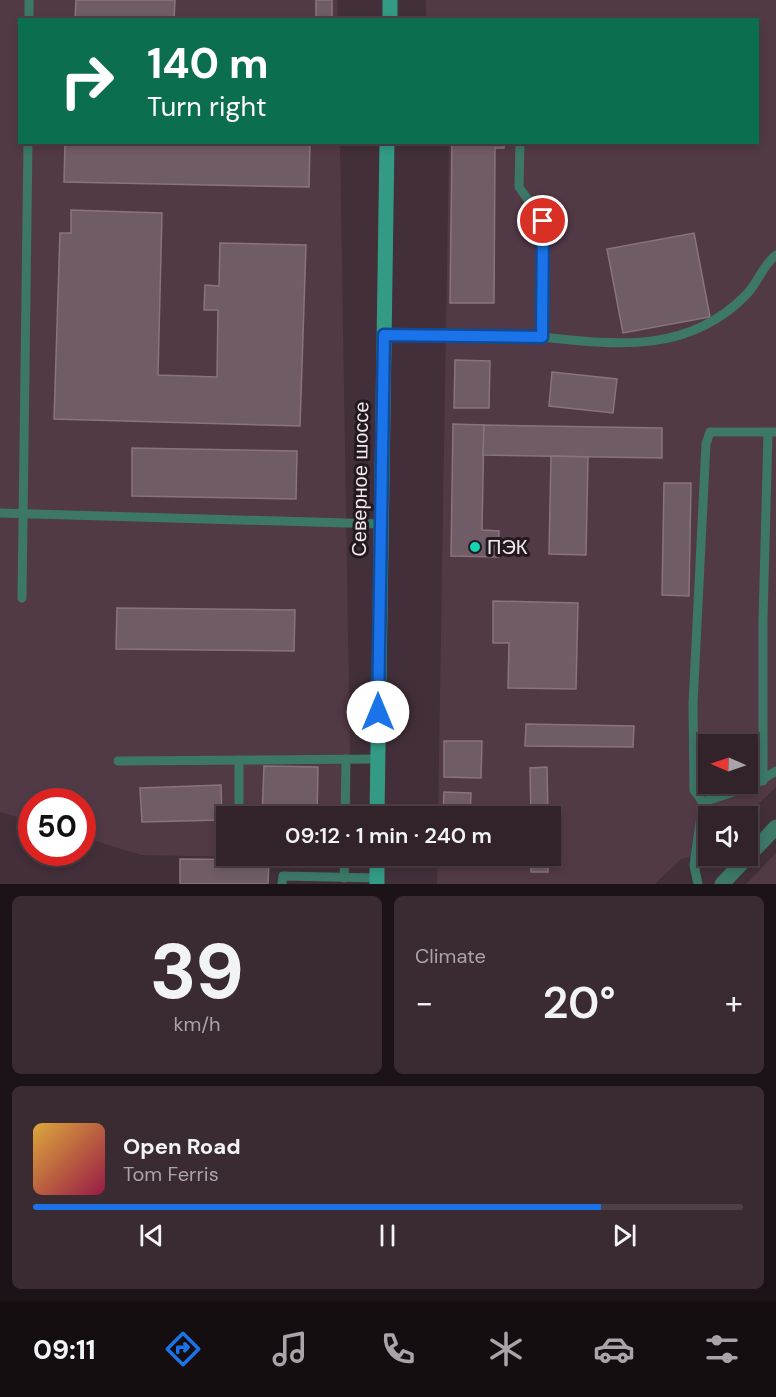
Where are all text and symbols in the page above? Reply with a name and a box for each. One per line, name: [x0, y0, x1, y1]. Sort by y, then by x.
text: 140 m: [147, 36, 269, 91]
icon: right: [48, 42, 126, 120]
text: Turn right: [147, 89, 267, 124]
pin: [517, 195, 568, 246]
icon: arrive: [526, 204, 559, 237]
street label: Северное шоссе: [346, 401, 374, 557]
place label: ПЭК: [487, 534, 528, 560]
marker: ПЭК: [468, 540, 482, 554]
position arrow: [346, 680, 410, 744]
north arrow: [698, 734, 758, 794]
map controls: [698, 734, 758, 866]
speed limit sign: 50: [18, 788, 96, 866]
button: sound: [698, 806, 758, 866]
text: 09:12 · 1 min · 240 m: [285, 821, 492, 850]
text: 39: [150, 921, 244, 1022]
text: Climate: [415, 943, 486, 969]
text: 20°: [542, 973, 616, 1032]
text: −: [415, 981, 433, 1024]
text: +: [725, 981, 743, 1024]
text: km/h: [173, 1011, 221, 1037]
text: Open Road: [123, 1132, 241, 1161]
text: Tom Ferris: [123, 1161, 219, 1187]
icon: previous: [135, 1219, 168, 1252]
icon: pause: [371, 1219, 404, 1252]
icon: next: [608, 1219, 641, 1252]
icon: directions: [162, 1328, 204, 1370]
icon: music: [269, 1328, 311, 1370]
icon: phone: [377, 1328, 419, 1370]
icon: climate: [485, 1328, 527, 1370]
icon: car: [593, 1328, 635, 1370]
icon: filters: [701, 1328, 743, 1370]
text: 09:11: [33, 1332, 96, 1367]

